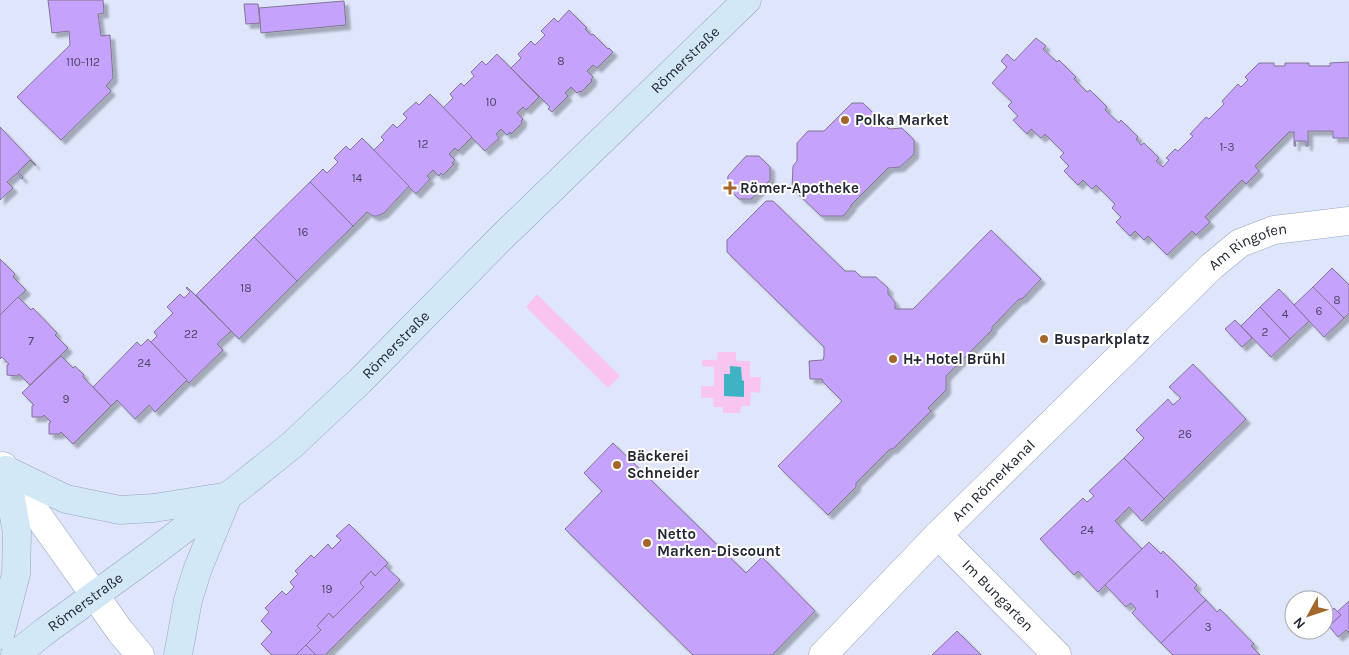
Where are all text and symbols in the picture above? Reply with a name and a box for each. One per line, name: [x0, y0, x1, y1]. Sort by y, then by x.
street label: Römerstraße: [647, 23, 723, 97]
house number: 8: [557, 54, 565, 68]
house number: 110-112: [66, 55, 100, 69]
house number: 10: [485, 95, 497, 109]
place label: Polka Market: [855, 111, 949, 129]
marker: Polka Market: [839, 114, 851, 126]
house number: 12: [418, 137, 429, 151]
house number: 1-3: [1219, 140, 1235, 154]
house number: 14: [352, 171, 363, 185]
place label: Römer-Apotheke: [740, 179, 859, 197]
marker: Römer-Apotheke: [724, 182, 736, 194]
street label: Am Ringofen: [1205, 220, 1288, 274]
house number: 16: [298, 225, 309, 239]
house number: 18: [240, 281, 252, 295]
house number: 8: [1333, 293, 1341, 307]
house number: 6: [1316, 304, 1323, 318]
street label: Römerstraße: [358, 307, 433, 383]
house number: 4: [1282, 307, 1289, 321]
house number: 2: [1262, 325, 1269, 339]
house number: 22: [184, 327, 198, 341]
place label: Busparkplatz: [1054, 330, 1150, 348]
marker: Busparkplatz: [1038, 333, 1050, 345]
house number: 7: [28, 334, 34, 348]
place label: H+ Hotel Brühl: [903, 350, 1006, 368]
marker: H+ Hotel Brühl: [887, 353, 899, 365]
house number: 24: [137, 356, 151, 370]
house number: 9: [63, 392, 70, 406]
house number: 26: [1178, 427, 1192, 441]
street label: Am Römerkanal: [948, 436, 1039, 525]
place label: Bäckerei Schneider: [627, 447, 699, 482]
marker: Bäckerei Schneider: [611, 459, 623, 471]
house number: 24: [1080, 523, 1094, 537]
place label: Netto Marken-Discount: [657, 525, 781, 560]
marker: Netto Marken-Discount: [641, 537, 653, 549]
street label: Im Bungarten: [958, 556, 1037, 635]
street label: Römerstraße: [44, 569, 126, 635]
house number: 19: [322, 582, 332, 596]
house number: 1: [1155, 587, 1159, 601]
north arrow: [1284, 590, 1334, 640]
text: N: [1290, 614, 1309, 632]
house number: 3: [1204, 620, 1212, 634]

